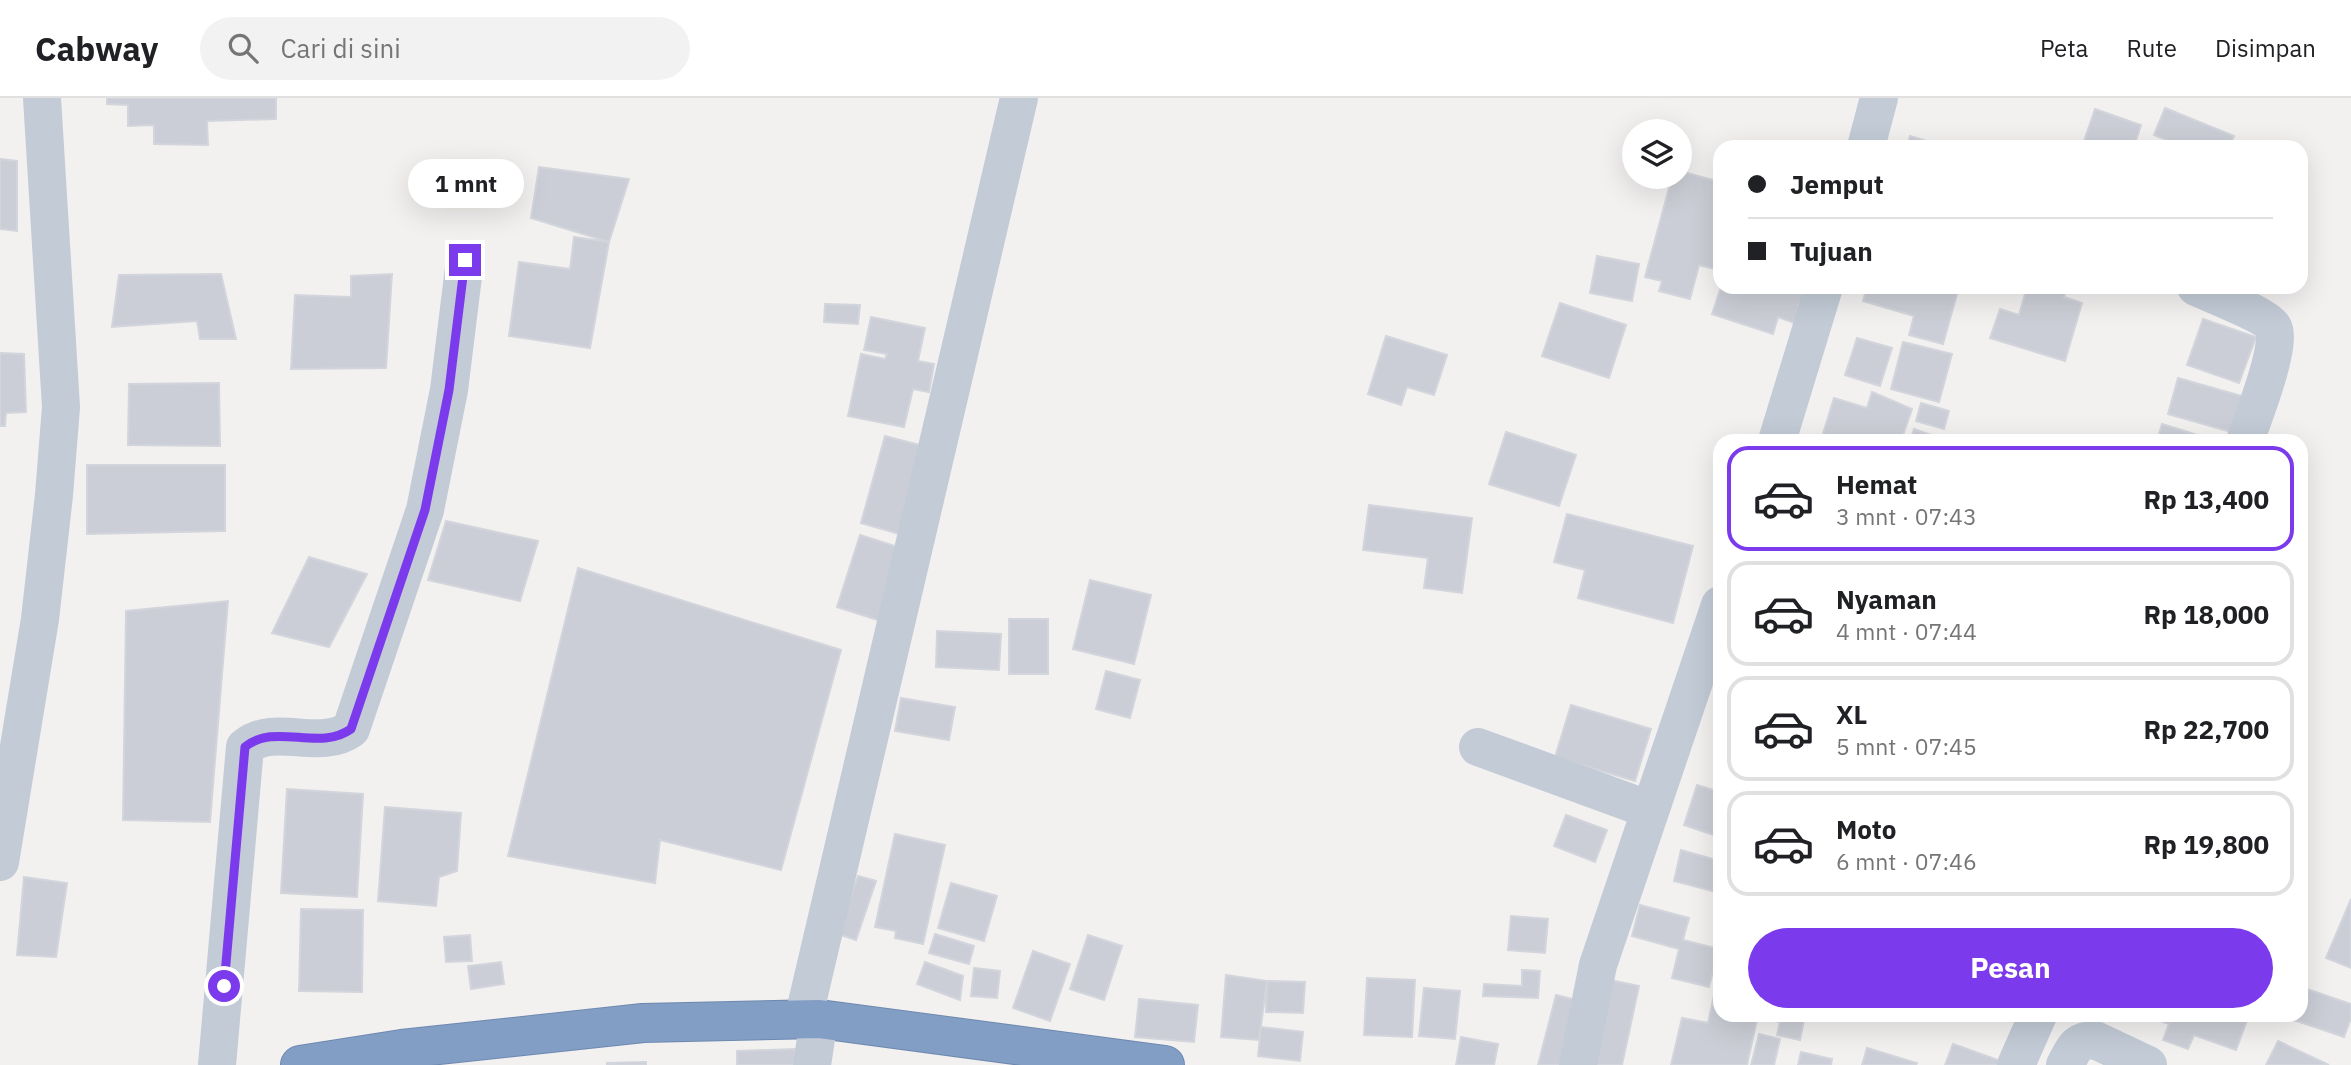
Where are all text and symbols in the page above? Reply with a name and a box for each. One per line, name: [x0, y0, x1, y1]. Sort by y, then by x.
search box: [200, 17, 690, 80]
text: Cabway: [35, 27, 158, 70]
icon: search: [224, 29, 262, 67]
text: Cari di sini: [280, 31, 401, 65]
text: Peta: [2040, 32, 2088, 64]
text: Rute: [2126, 32, 2177, 64]
text: Disimpan: [2215, 32, 2316, 64]
map controls: [1622, 119, 1692, 189]
button: layers: [1622, 119, 1692, 189]
callout: 1 mnt: [407, 158, 523, 208]
text: Jemput: [1790, 167, 1884, 201]
text: 1 mnt: [435, 168, 497, 198]
text: Tujuan: [1790, 234, 1873, 268]
route end: [449, 244, 481, 276]
icon: car: [1752, 467, 1815, 530]
text: Hemat: [1836, 467, 1917, 501]
text: Rp 13,400: [2143, 482, 2269, 516]
text: 3 mnt · 07:43: [1836, 501, 1977, 531]
icon: car: [1752, 582, 1815, 645]
text: Nyaman: [1836, 582, 1937, 616]
text: Rp 18,000: [2143, 597, 2269, 631]
text: 4 mnt · 07:44: [1836, 616, 1977, 646]
icon: car: [1752, 697, 1815, 760]
text: XL: [1836, 697, 1867, 731]
text: Rp 22,700: [2143, 712, 2269, 746]
text: 5 mnt · 07:45: [1836, 731, 1977, 761]
icon: car: [1752, 812, 1815, 875]
text: Moto: [1836, 812, 1896, 846]
text: Rp 19,800: [2143, 827, 2269, 861]
text: 6 mnt · 07:46: [1836, 846, 1977, 876]
button: Pesan: [1748, 928, 2273, 1008]
route start: [208, 970, 240, 1002]

